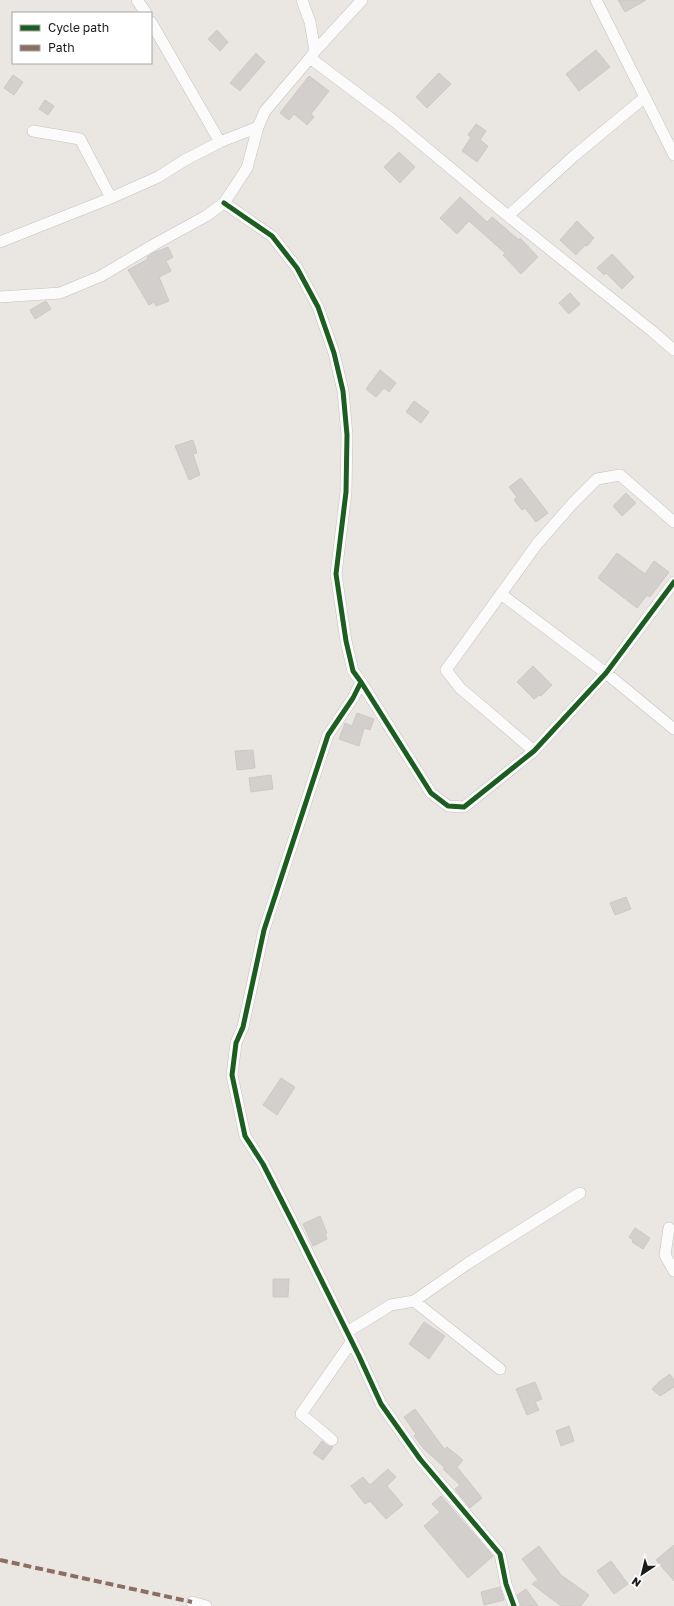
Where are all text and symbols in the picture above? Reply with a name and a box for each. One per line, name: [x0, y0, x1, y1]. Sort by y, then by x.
legend: [12, 12, 152, 64]
text: Cycle path: [48, 20, 109, 35]
text: Path: [48, 40, 75, 55]
north arrow: [622, 1554, 662, 1594]
text: N: [629, 1575, 643, 1590]

